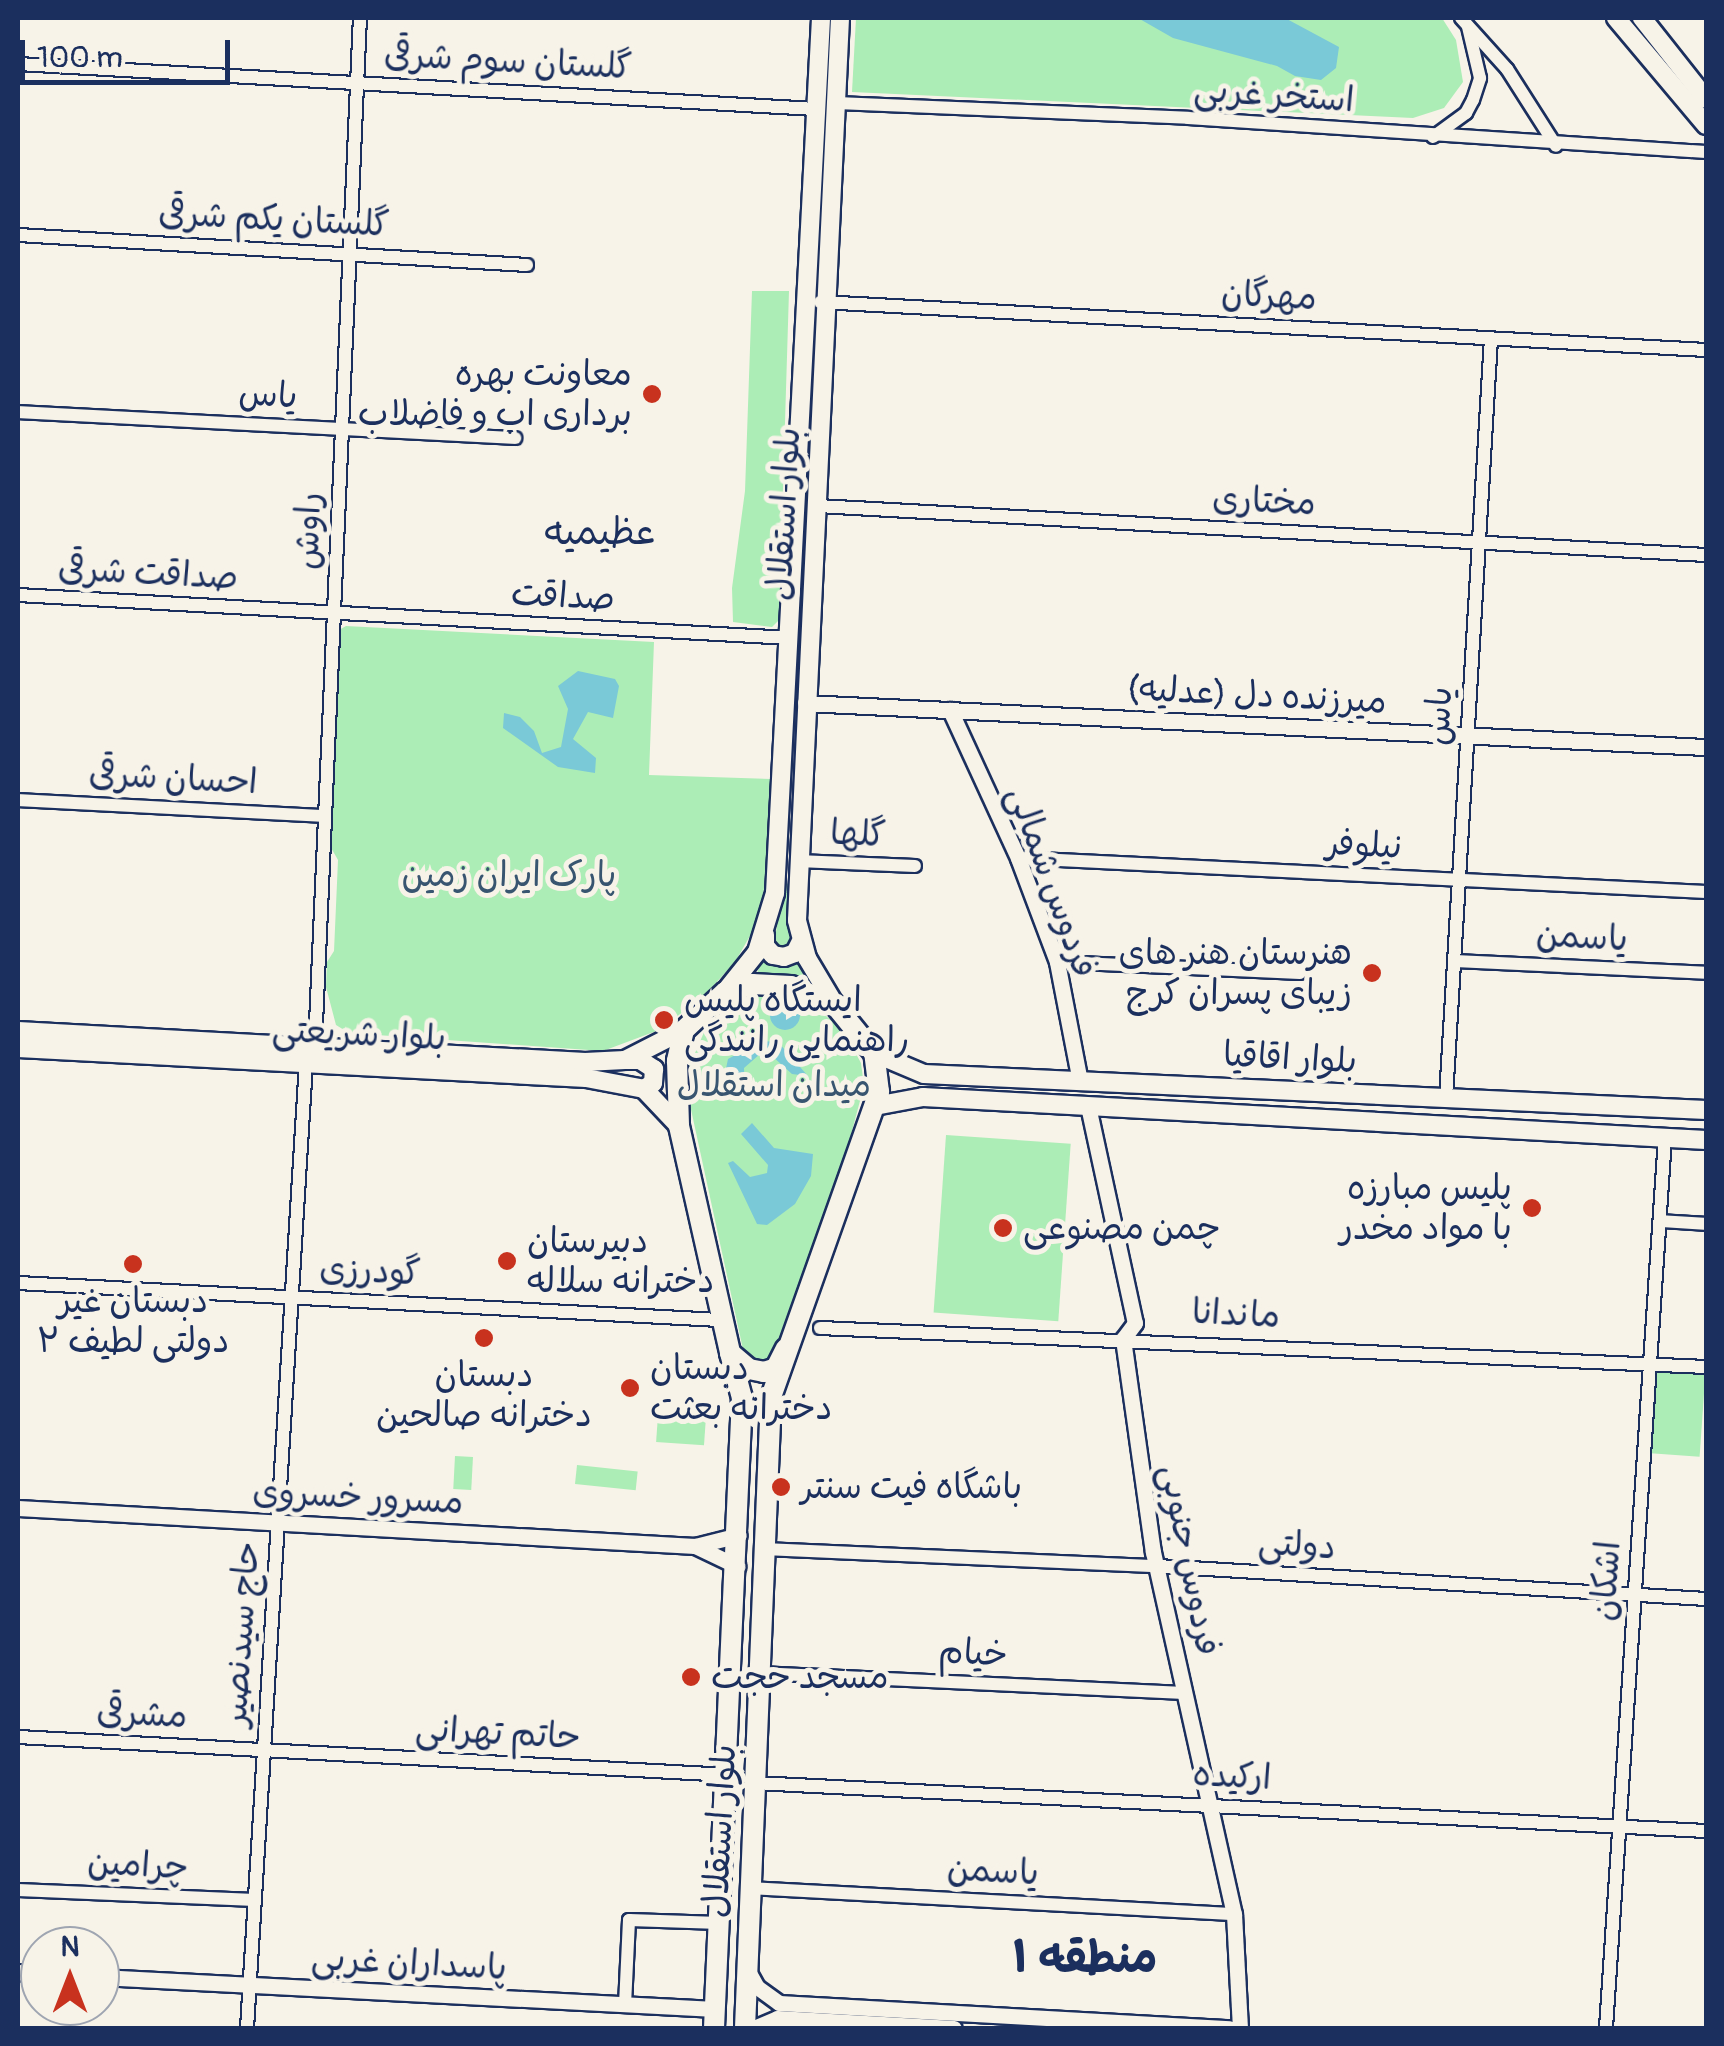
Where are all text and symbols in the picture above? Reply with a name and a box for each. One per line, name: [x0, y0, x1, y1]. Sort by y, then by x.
scale bar: [25, 20, 235, 82]
street label: گلستان سوم شرقی: [383, 34, 633, 88]
text: 100 m: [37, 39, 123, 76]
street label: استخر غربی: [1192, 68, 1356, 122]
street label: گلستان یکم شرقی: [157, 192, 391, 246]
street label: مهرگان: [1220, 273, 1318, 319]
place label: معاونت بهره برداری اب و فاضلاب: [358, 353, 632, 435]
street label: یاس: [237, 372, 299, 418]
marker: معاونت بهره برداری اب و فاضلاب: [641, 383, 663, 405]
street label: بلوار استقلال: [758, 426, 810, 602]
street label: مختاری: [1211, 477, 1317, 525]
street label: راوش: [286, 492, 330, 570]
district label: عظیمیه: [544, 510, 656, 556]
street label: صداقت شرقی: [57, 547, 239, 599]
street label: صداقت: [510, 572, 616, 620]
street label: میرزنده دل (عدلیه): [1126, 667, 1388, 723]
street label: یاس: [1416, 685, 1462, 747]
street label: احسان شرقی: [88, 753, 258, 803]
street label: فردوس شمالی: [998, 781, 1106, 983]
street label: گلها: [829, 812, 887, 856]
street label: نیلوفر: [1325, 822, 1403, 868]
park label: پارک ایران زمین: [402, 854, 616, 896]
street label: یاسمن: [1535, 914, 1629, 960]
place label: هنرستان هنر های زیبای پسران کرج: [1118, 932, 1352, 1014]
marker: هنرستان هنر های زیبای پسران کرج: [1361, 962, 1383, 984]
place label: ایستگاه پلیس راهنمایی رانندگی: [684, 979, 910, 1061]
street label: بلوار شریعتی: [271, 1008, 447, 1060]
marker: ایستگاه پلیس راهنمایی رانندگی: [653, 1009, 675, 1031]
street label: بلوار اقاقیا: [1222, 1034, 1358, 1082]
park label: میدان استقلال: [677, 1064, 871, 1106]
place label: پلیس مبارزه با مواد مخدر: [1340, 1167, 1512, 1249]
marker: پلیس مبارزه با مواد مخدر: [1521, 1197, 1543, 1219]
place label: چمن مصنوعی: [1023, 1207, 1221, 1249]
marker: چمن مصنوعی: [992, 1217, 1014, 1239]
place label: دبیرستان دخترانه سلاله: [527, 1220, 714, 1302]
street label: گودرزی: [318, 1247, 422, 1295]
marker: دبیرستان دخترانه سلاله: [496, 1250, 518, 1272]
marker: دبستان غیر دولتی لطیف ۲: [122, 1253, 144, 1275]
place label: دبستان غیر دولتی لطیف ۲: [37, 1280, 229, 1362]
street label: ماندانا: [1191, 1291, 1281, 1337]
marker: دبستان دخترانه صالحین: [473, 1327, 495, 1349]
place label: دبستان دخترانه بعثت: [650, 1347, 833, 1429]
place label: دبستان دخترانه صالحین: [376, 1354, 592, 1436]
marker: دبستان دخترانه بعثت: [619, 1377, 641, 1399]
street label: فردوس جنوبی: [1151, 1461, 1229, 1659]
place label: باشگاه فیت سنتر: [801, 1466, 1022, 1508]
street label: مسرور خسروی: [251, 1471, 465, 1523]
marker: باشگاه فیت سنتر: [770, 1476, 792, 1498]
street label: دولتی: [1257, 1521, 1337, 1569]
street label: حاج سیدنصیر: [214, 1540, 268, 1728]
street label: اشکان: [1582, 1540, 1630, 1622]
street label: خیام: [937, 1630, 1009, 1676]
place label: مسجد حجت: [711, 1656, 889, 1698]
marker: مسجد حجت: [680, 1666, 702, 1688]
street label: مشرقی: [96, 1691, 188, 1737]
street label: حاتم تهرانی: [414, 1708, 582, 1758]
street label: بلوار استقلال: [694, 1743, 746, 1919]
street label: ارکیده: [1192, 1753, 1272, 1799]
street label: چرامین: [86, 1841, 190, 1889]
street label: یاسمن: [946, 1848, 1040, 1894]
north arrow: [20, 1926, 120, 2026]
text: N: [61, 1930, 79, 1965]
district label: منطقه ۱: [1013, 1932, 1157, 1986]
street label: پاسداران غربی: [310, 1937, 508, 1989]

